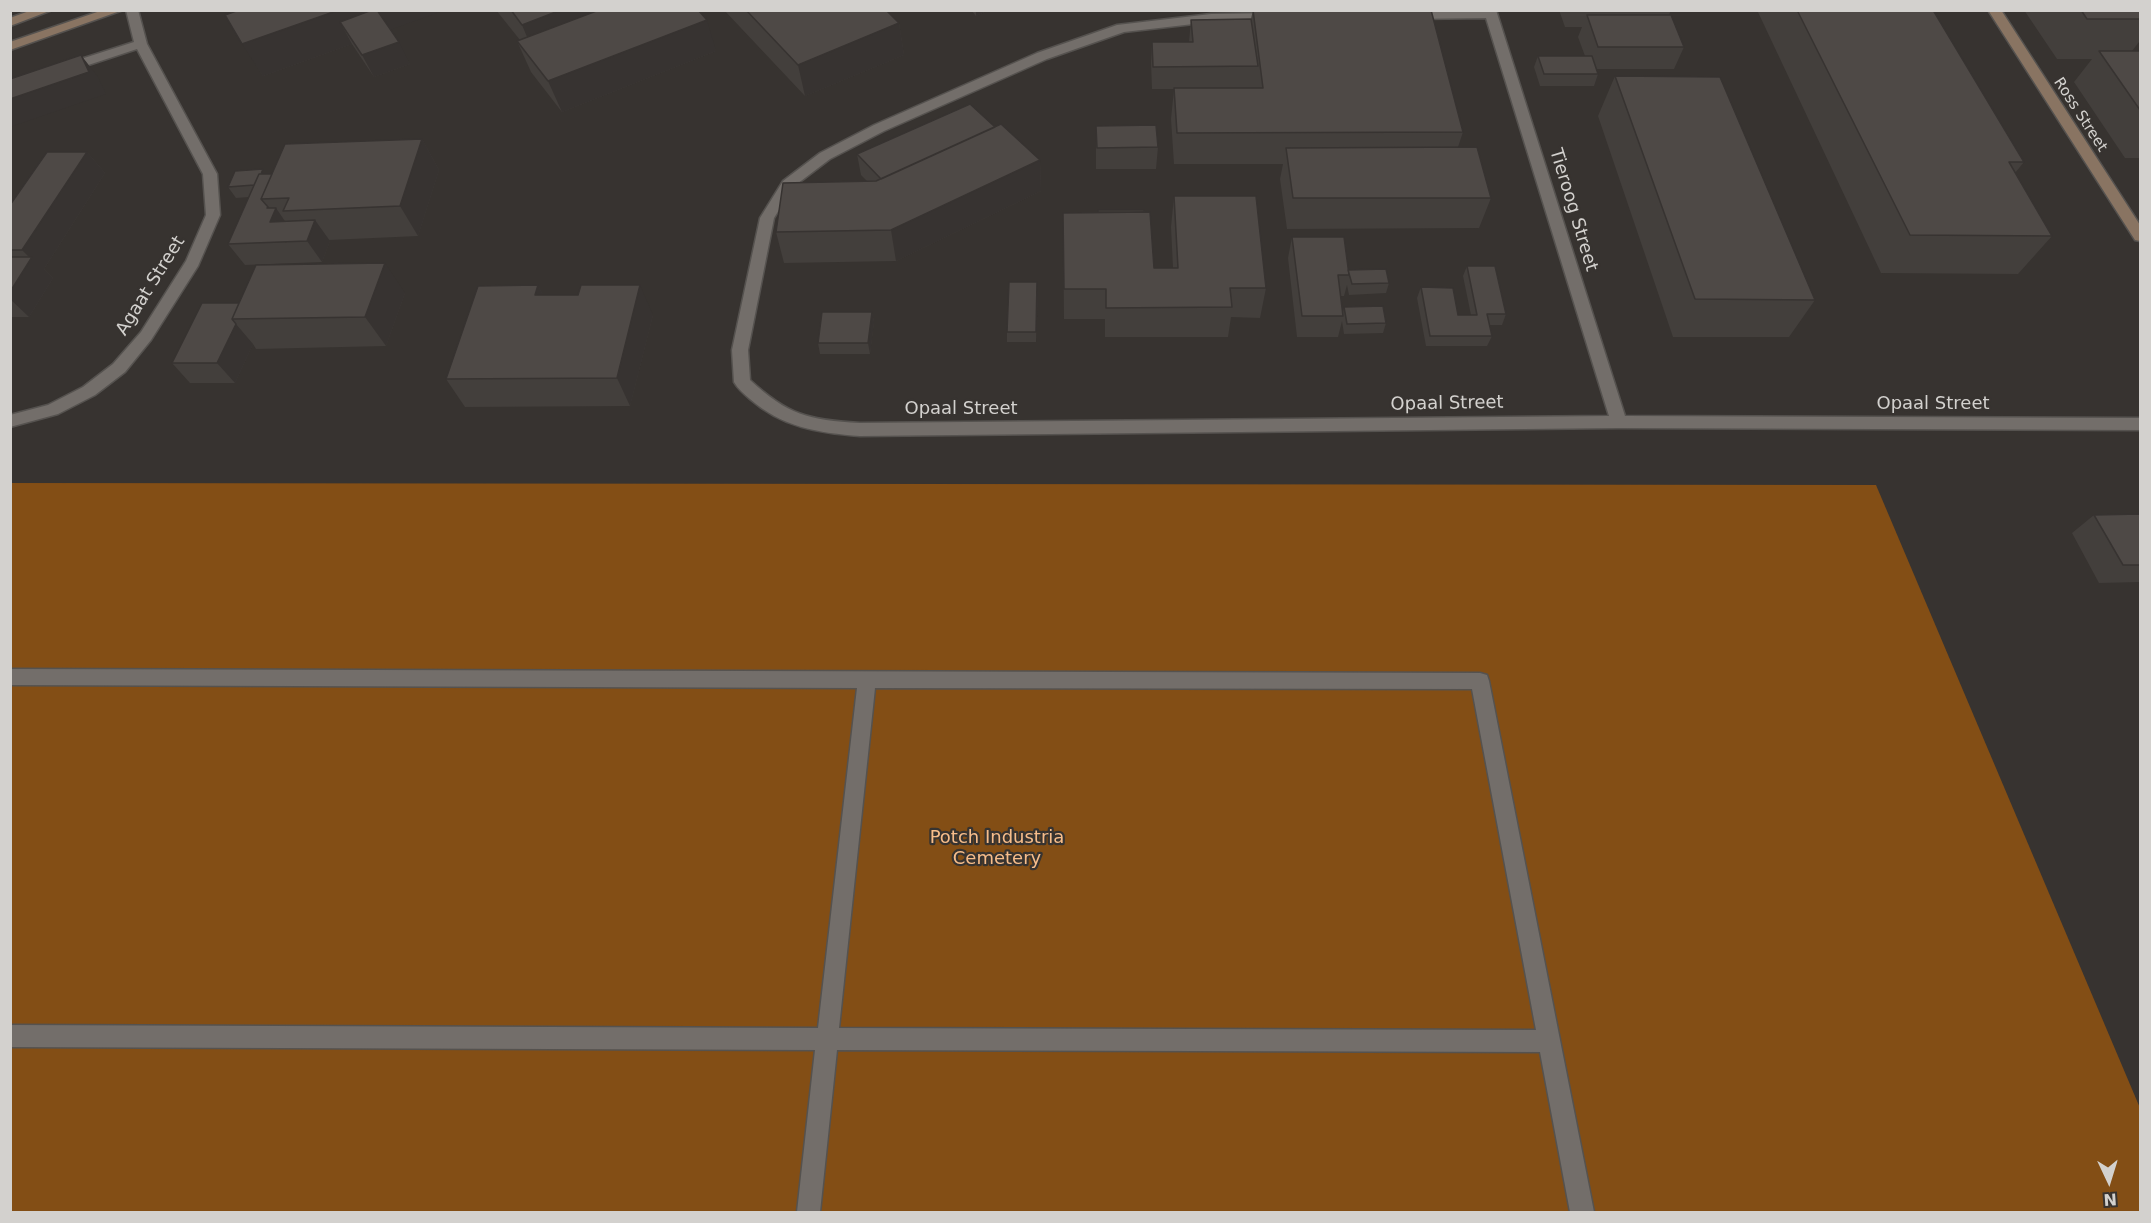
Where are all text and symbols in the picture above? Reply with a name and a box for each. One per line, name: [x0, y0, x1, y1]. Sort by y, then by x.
street label: Ross Street: [2049, 74, 2111, 156]
street label: Tieroog Street: [1544, 146, 1602, 274]
street label: Agaat Street: [112, 232, 190, 340]
street label: Opaal Street: [1390, 392, 1504, 416]
street label: Opaal Street: [1876, 393, 1990, 415]
street label: Opaal Street: [904, 398, 1018, 420]
park label: Potch Industria Cemetery: [930, 827, 1064, 870]
north arrow: [2079, 1151, 2139, 1211]
text: N: [2103, 1190, 2118, 1209]

